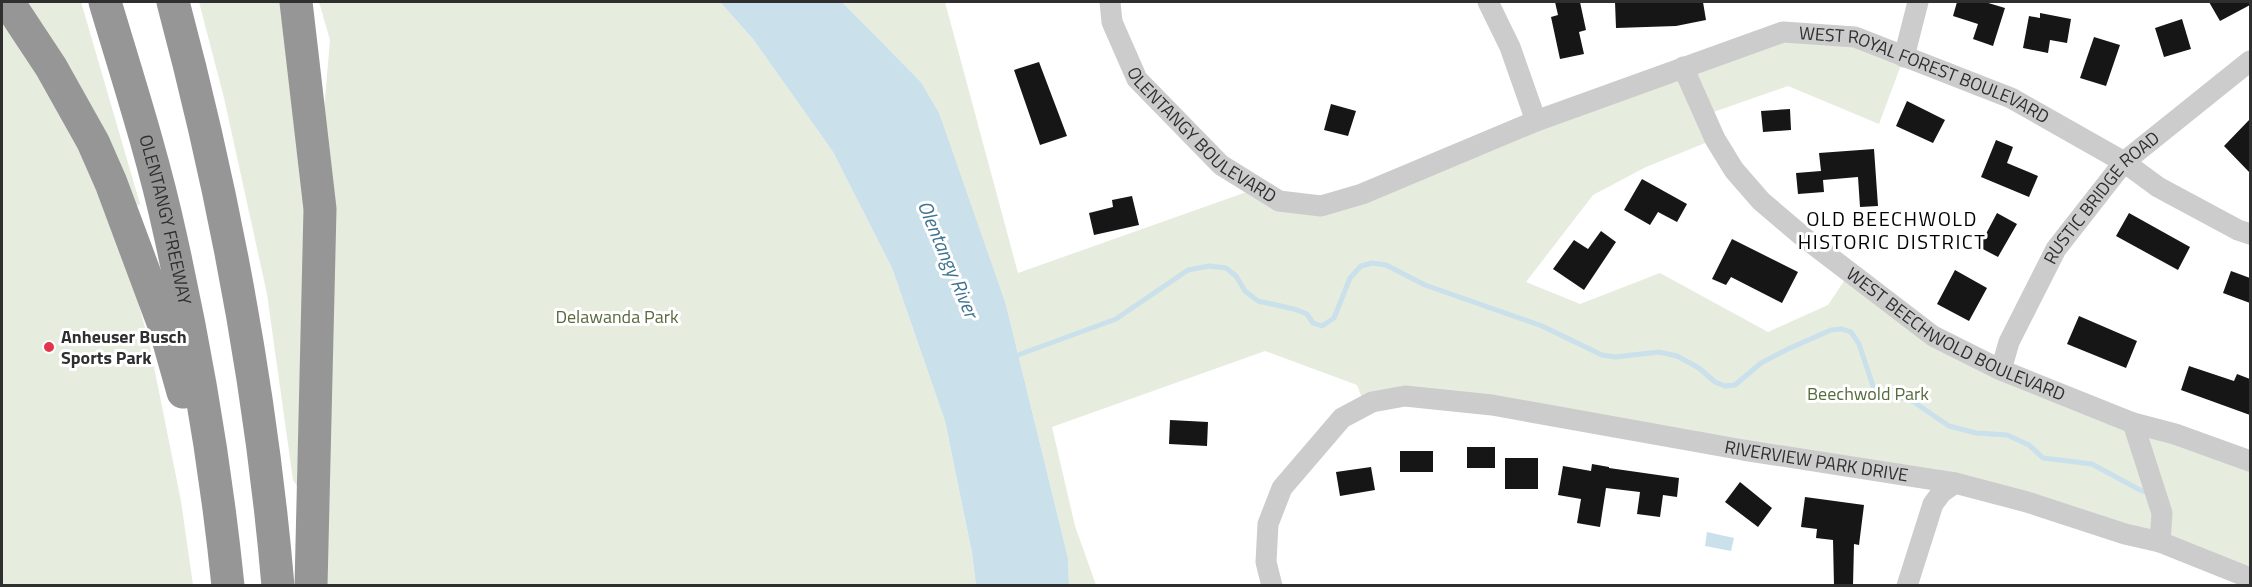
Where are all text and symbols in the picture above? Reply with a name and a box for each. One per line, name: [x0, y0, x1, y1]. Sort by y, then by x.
street label: WEST ROYAL FOREST BOULEVARD: [1798, 19, 2055, 130]
street label: OLENTANGY BOULEVARD: [1120, 62, 1282, 209]
street label: RUSTIC BRIDGE ROAD: [2036, 124, 2165, 269]
street label: OLENTANGY FREEWAY: [132, 131, 199, 307]
water label: Olentangy River: [910, 195, 988, 325]
district label: OLD BEECHWOLD HISTORIC DISTRICT: [1798, 203, 1986, 257]
street label: WEST BEECHWOLD BOULEVARD: [1841, 260, 2070, 408]
park label: Delawanda Park: [555, 303, 679, 330]
place label: Anheuser Busch Sports Park: [61, 323, 187, 371]
marker: Anheuser Busch Sports Park: [42, 340, 56, 354]
park label: Beechwold Park: [1807, 380, 1929, 407]
street label: RIVERVIEW PARK DRIVE: [1723, 433, 1910, 489]

